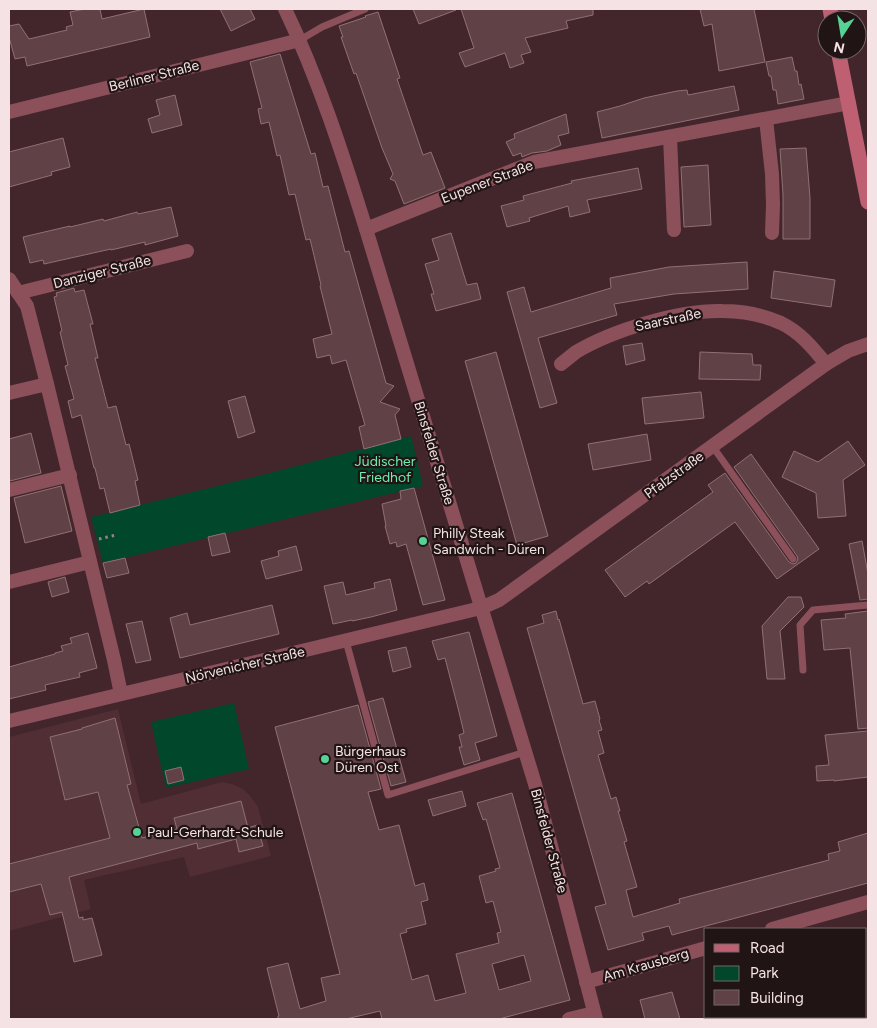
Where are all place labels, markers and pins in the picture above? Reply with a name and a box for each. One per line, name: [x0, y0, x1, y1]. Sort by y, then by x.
place label: Philly Steak Sandwich - Düren: [433, 525, 545, 558]
marker: Philly Steak Sandwich - Düren: [417, 535, 429, 547]
place label: Bürgerhaus Düren Ost: [335, 743, 406, 776]
marker: Bürgerhaus Düren Ost: [319, 753, 331, 765]
place label: Paul-Gerhardt-Schule: [147, 824, 284, 841]
marker: Paul-Gerhardt-Schule: [131, 826, 143, 838]

